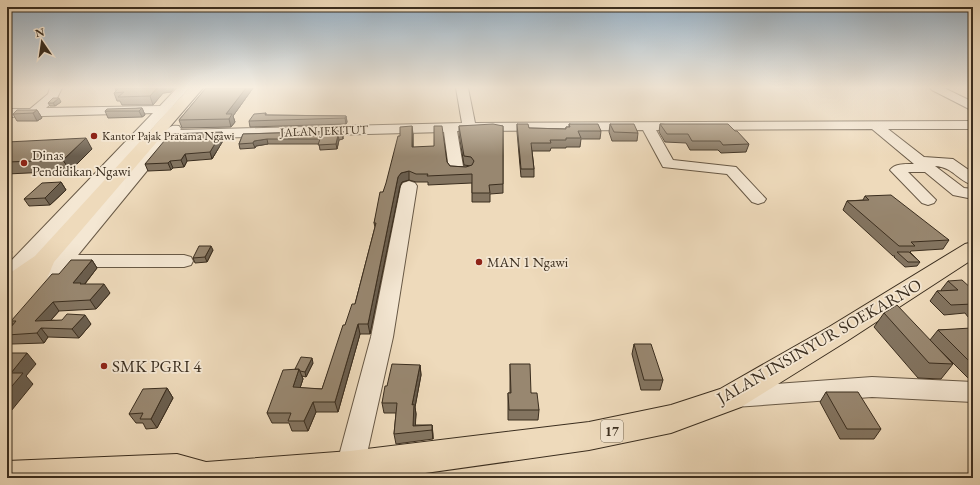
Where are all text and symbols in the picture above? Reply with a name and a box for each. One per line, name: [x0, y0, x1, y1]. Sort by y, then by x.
north arrow: [22, 22, 62, 62]
text: N: [34, 24, 46, 40]
street label: JALAN JEKITUT: [279, 121, 369, 141]
place label: Kantor Pajak Pratama Ngawi: [102, 128, 235, 144]
marker: Kantor Pajak Pratama Ngawi: [89, 131, 99, 141]
place label: Dinas Pendidikan Ngawi: [32, 146, 131, 180]
marker: Dinas Pendidikan Ngawi: [19, 158, 29, 168]
place label: MAN 1 Ngawi: [487, 253, 569, 271]
marker: MAN 1 Ngawi: [474, 257, 484, 267]
street label: JALAN INSINYUR SOEKARNO: [711, 273, 925, 410]
place label: SMK PGRI 4: [112, 355, 202, 377]
marker: SMK PGRI 4: [99, 361, 109, 371]
road number: 17: [601, 420, 623, 442]

